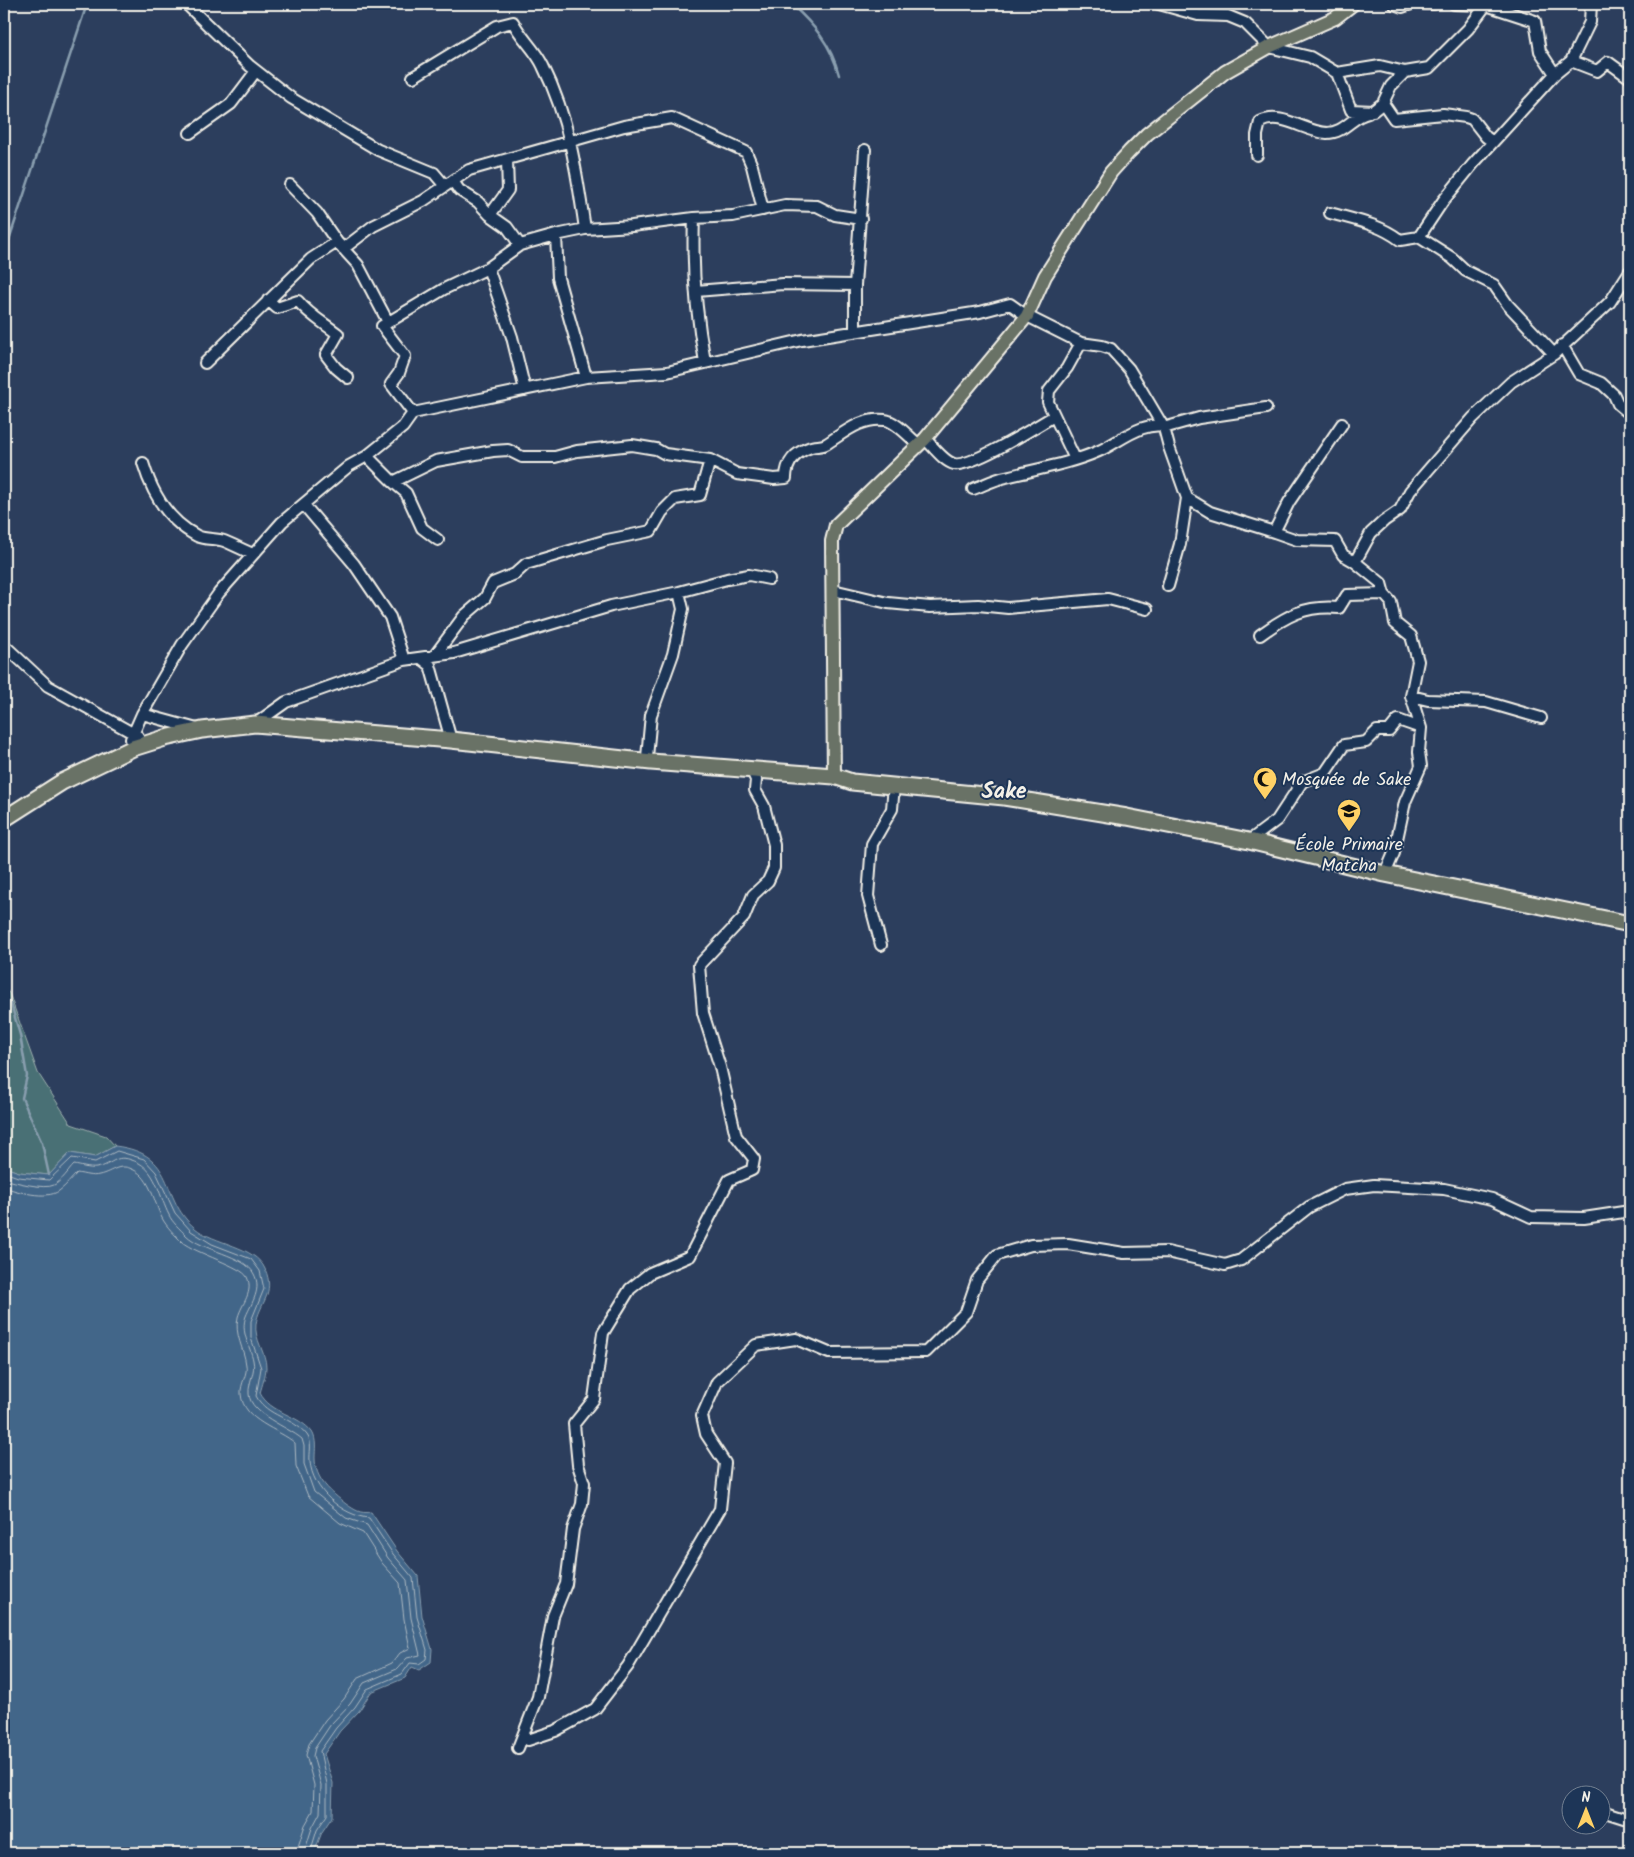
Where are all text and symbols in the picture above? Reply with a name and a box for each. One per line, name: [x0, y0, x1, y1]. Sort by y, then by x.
mosque icon: Mosquée de Sake: [1252, 766, 1278, 800]
place label: Mosquée de Sake: [1282, 766, 1411, 795]
district label: Sake: [982, 775, 1027, 810]
school or university icon: École Primaire Matcha: [1336, 798, 1362, 832]
place label: École Primaire Matcha: [1295, 831, 1403, 881]
north arrow: [1562, 1784, 1612, 1834]
text: N: [1582, 1787, 1591, 1809]

